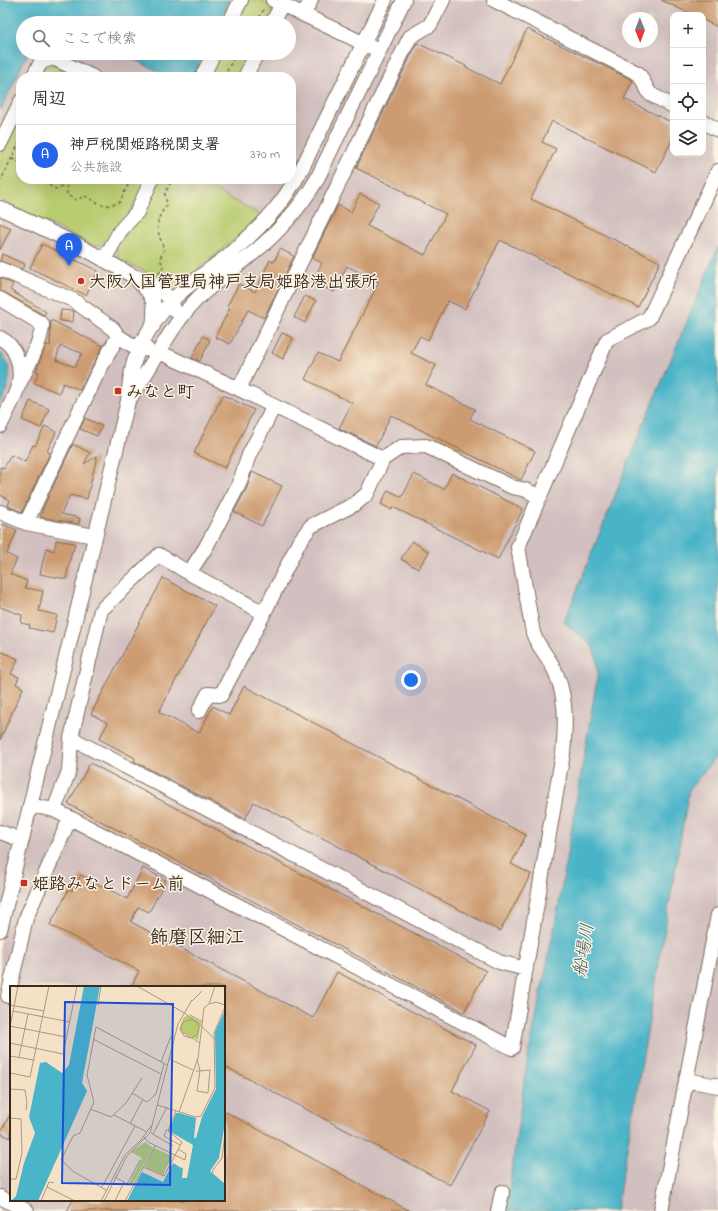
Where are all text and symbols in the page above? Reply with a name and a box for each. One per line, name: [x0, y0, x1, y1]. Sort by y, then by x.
north arrow: [622, 12, 658, 48]
map controls: [670, 12, 706, 156]
button: +: [670, 12, 706, 48]
search box: [16, 16, 296, 60]
icon: search: [30, 27, 52, 49]
text: ここで検索: [62, 28, 137, 50]
button: −: [670, 48, 706, 84]
button: locate: [670, 84, 706, 120]
text: 周辺: [32, 87, 66, 112]
button: layers: [670, 120, 706, 156]
text: 神戸税関姫路税関支署: [70, 134, 220, 156]
text: A: [41, 145, 49, 164]
text: 370 m: [250, 145, 280, 164]
text: 公共施設: [70, 158, 122, 177]
pin: A: [56, 233, 82, 266]
place label: 大阪入国管理局神戸支局姫路港出張所: [89, 270, 378, 295]
marker: 大阪入国管理局神戸支局姫路港出張所: [76, 276, 86, 286]
place label: みなと町: [126, 380, 194, 405]
marker: みなと町: [113, 386, 123, 396]
your location: [401, 670, 421, 690]
place label: 姫路みなとドーム前: [32, 872, 184, 897]
marker: 姫路みなとドーム前: [19, 878, 29, 888]
water label: 船場川: [568, 922, 602, 979]
district label: 飾磨区細江: [149, 925, 245, 952]
inset map: [10, 986, 225, 1201]

